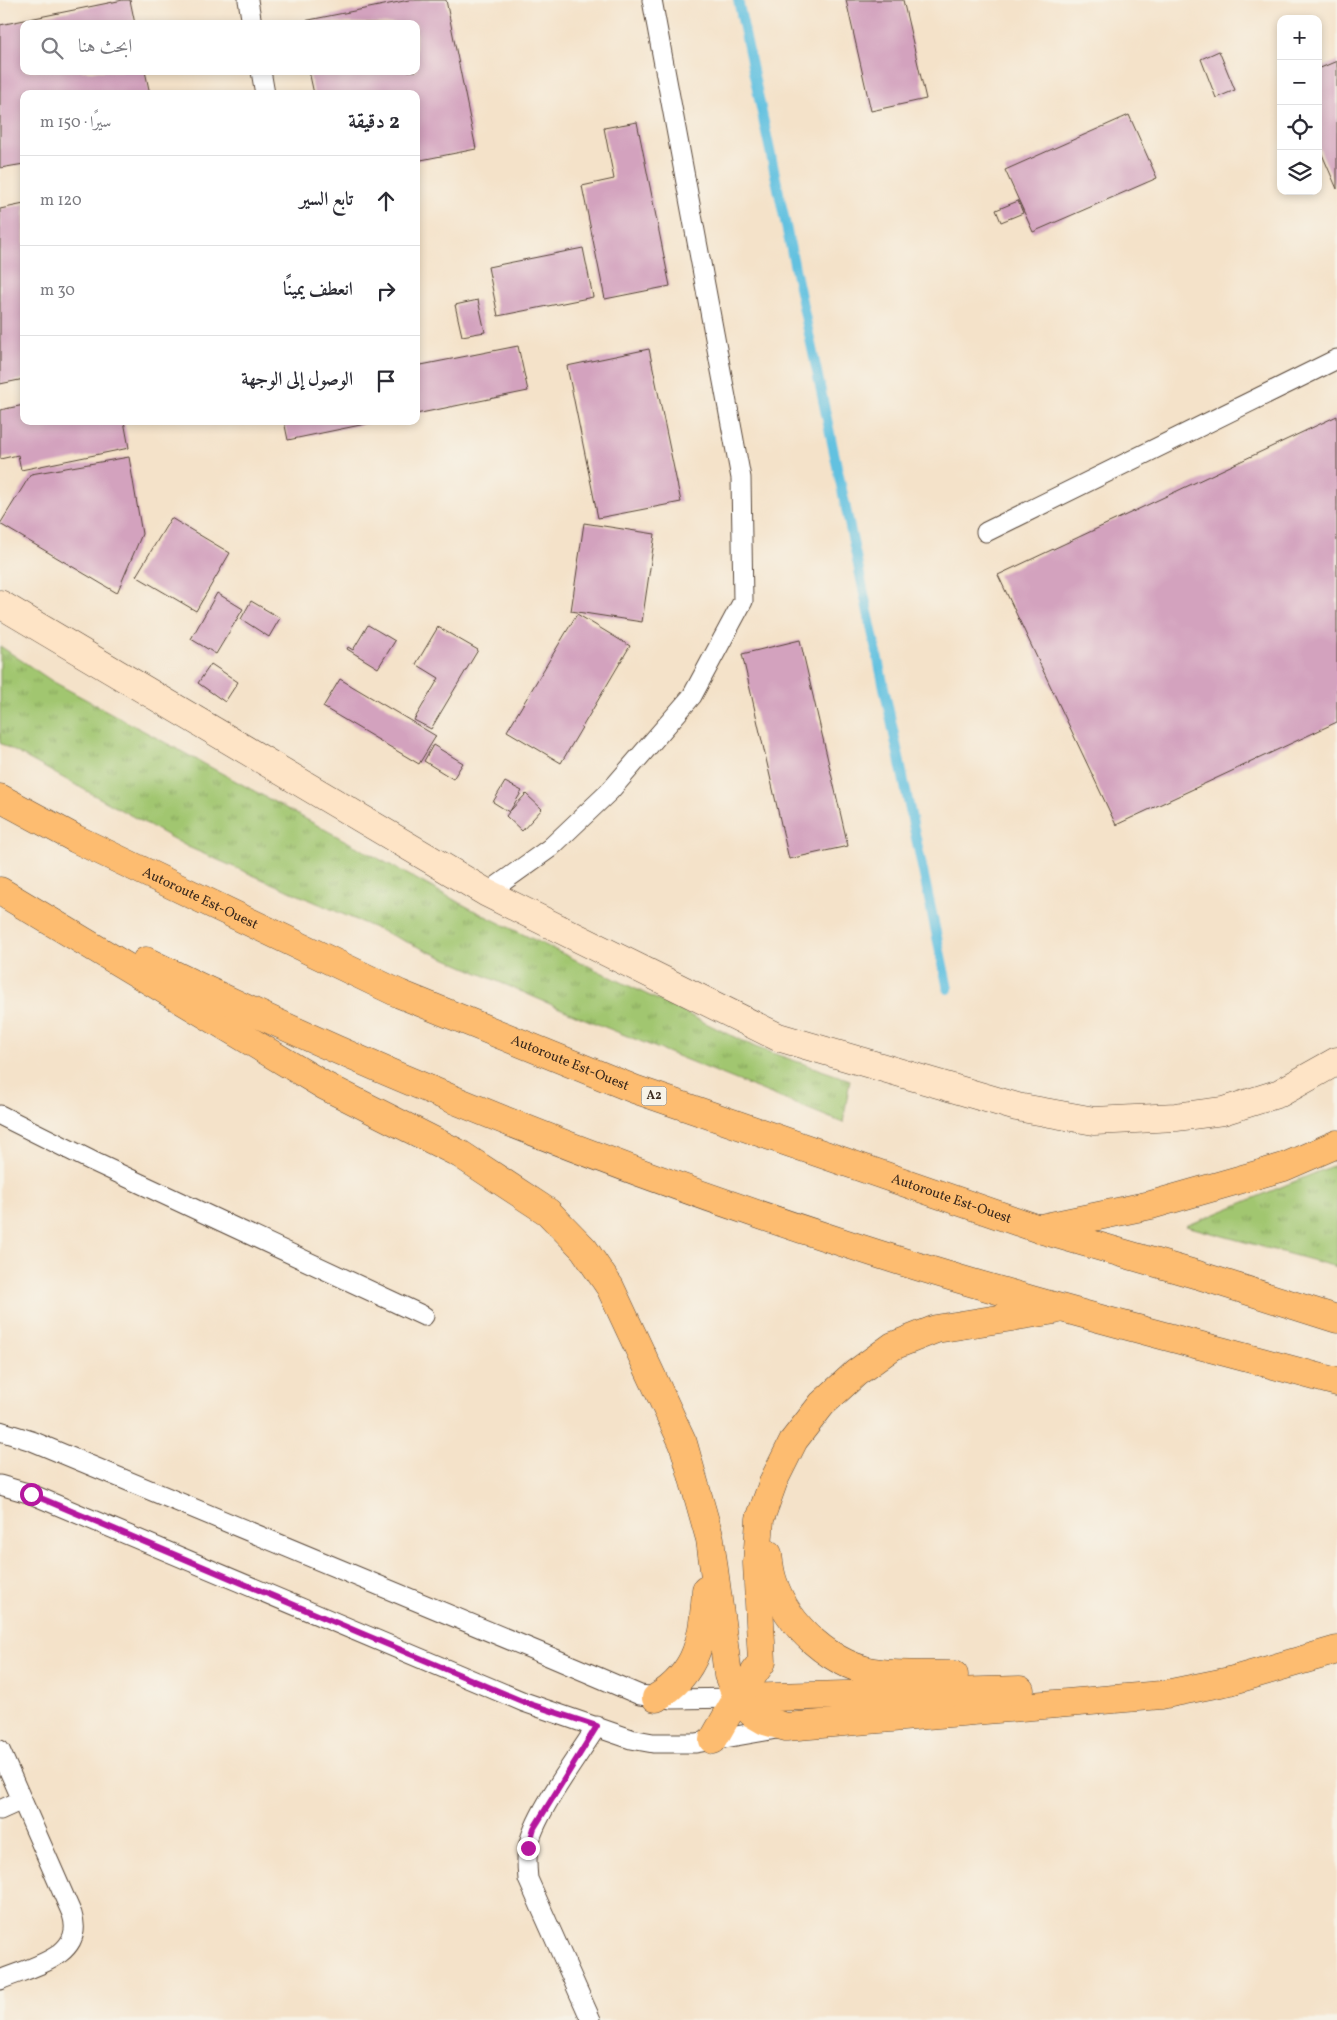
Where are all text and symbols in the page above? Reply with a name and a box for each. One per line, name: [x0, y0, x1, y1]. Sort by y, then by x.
map controls: [1277, 15, 1322, 195]
button: +: [1277, 15, 1322, 60]
search box: [20, 20, 420, 75]
icon: search: [38, 34, 66, 62]
text: ابحث هنا: [78, 34, 132, 60]
button: −: [1277, 60, 1322, 105]
button: locate: [1277, 105, 1322, 150]
text: 2 دقيقة: [348, 108, 400, 137]
text: سيرًا · 150 m: [40, 112, 111, 134]
button: layers: [1277, 150, 1322, 195]
text: تابع السير: [300, 187, 353, 213]
icon: ahead: [372, 187, 400, 215]
text: 120 m: [40, 190, 82, 212]
text: انعطف يمينًا: [283, 277, 353, 303]
icon: right: [372, 277, 400, 305]
text: 30 m: [40, 280, 75, 302]
text: الوصول إلى الوجهة: [241, 367, 353, 393]
icon: arrive: [372, 367, 400, 395]
street label: Autoroute Est-Ouest: [139, 863, 261, 934]
street label: Autoroute Est-Ouest: [508, 1030, 632, 1096]
road number: A2: [642, 1086, 666, 1106]
street label: Autoroute Est-Ouest: [889, 1169, 1014, 1228]
route start: [20, 1483, 43, 1506]
route end: [517, 1837, 540, 1860]

